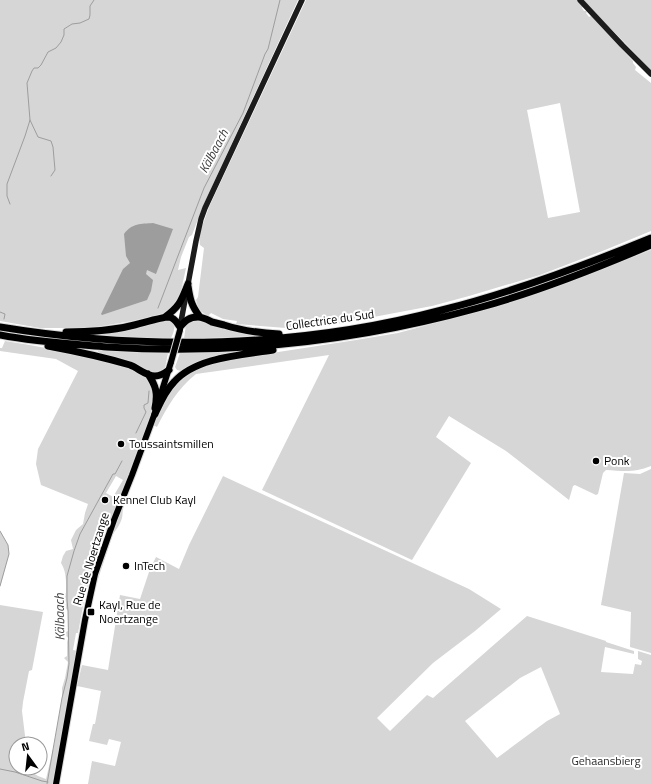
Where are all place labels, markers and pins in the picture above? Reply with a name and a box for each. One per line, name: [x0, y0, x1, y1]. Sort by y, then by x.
place label: Toussaintsmillen: [129, 434, 214, 453]
marker: Toussaintsmillen: [116, 439, 126, 449]
place label: Ponk: [604, 451, 630, 470]
marker: Ponk: [591, 456, 601, 466]
place label: Kennel Club Kayl: [113, 490, 196, 509]
marker: Kennel Club Kayl: [100, 495, 110, 505]
place label: InTech: [134, 556, 165, 575]
marker: InTech: [121, 561, 131, 571]
place label: Kayl, Rue de Noertzange: [99, 595, 161, 628]
marker: Kayl, Rue de Noertzange: [86, 607, 96, 617]

